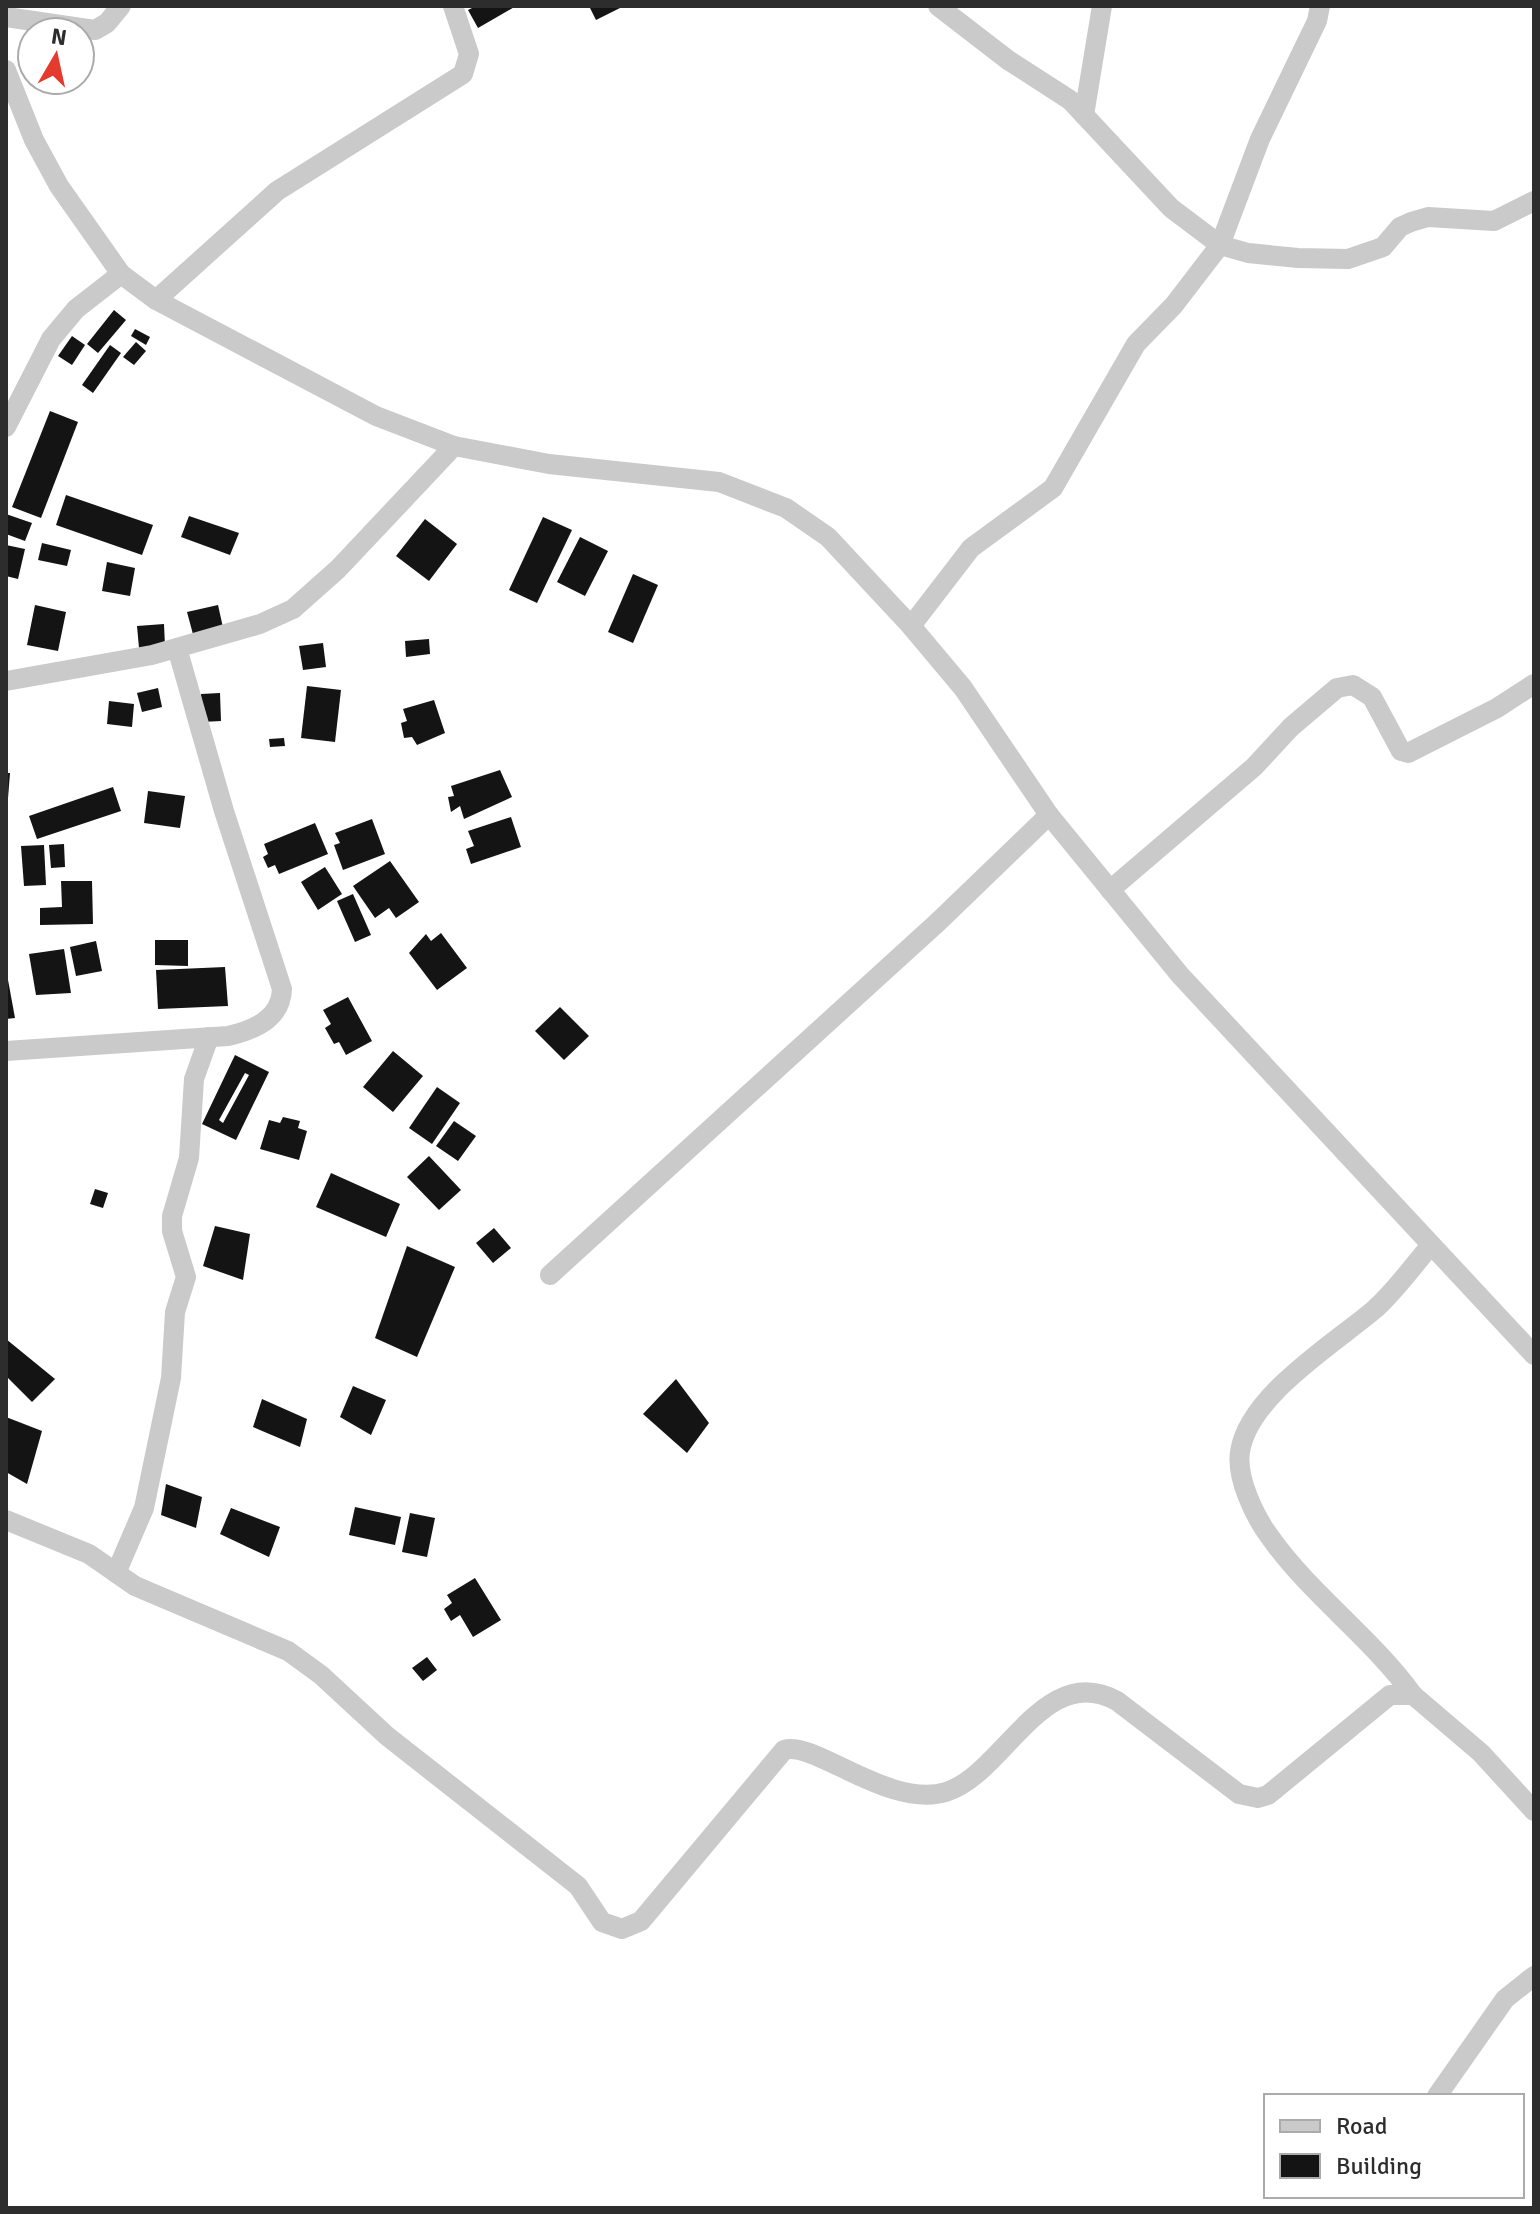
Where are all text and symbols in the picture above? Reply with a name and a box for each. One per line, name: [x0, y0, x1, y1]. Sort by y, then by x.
north arrow: [16, 16, 96, 96]
text: N: [49, 22, 69, 51]
legend: [1264, 2094, 1524, 2198]
text: Road: [1336, 2111, 1387, 2141]
text: Building: [1336, 2151, 1422, 2181]

